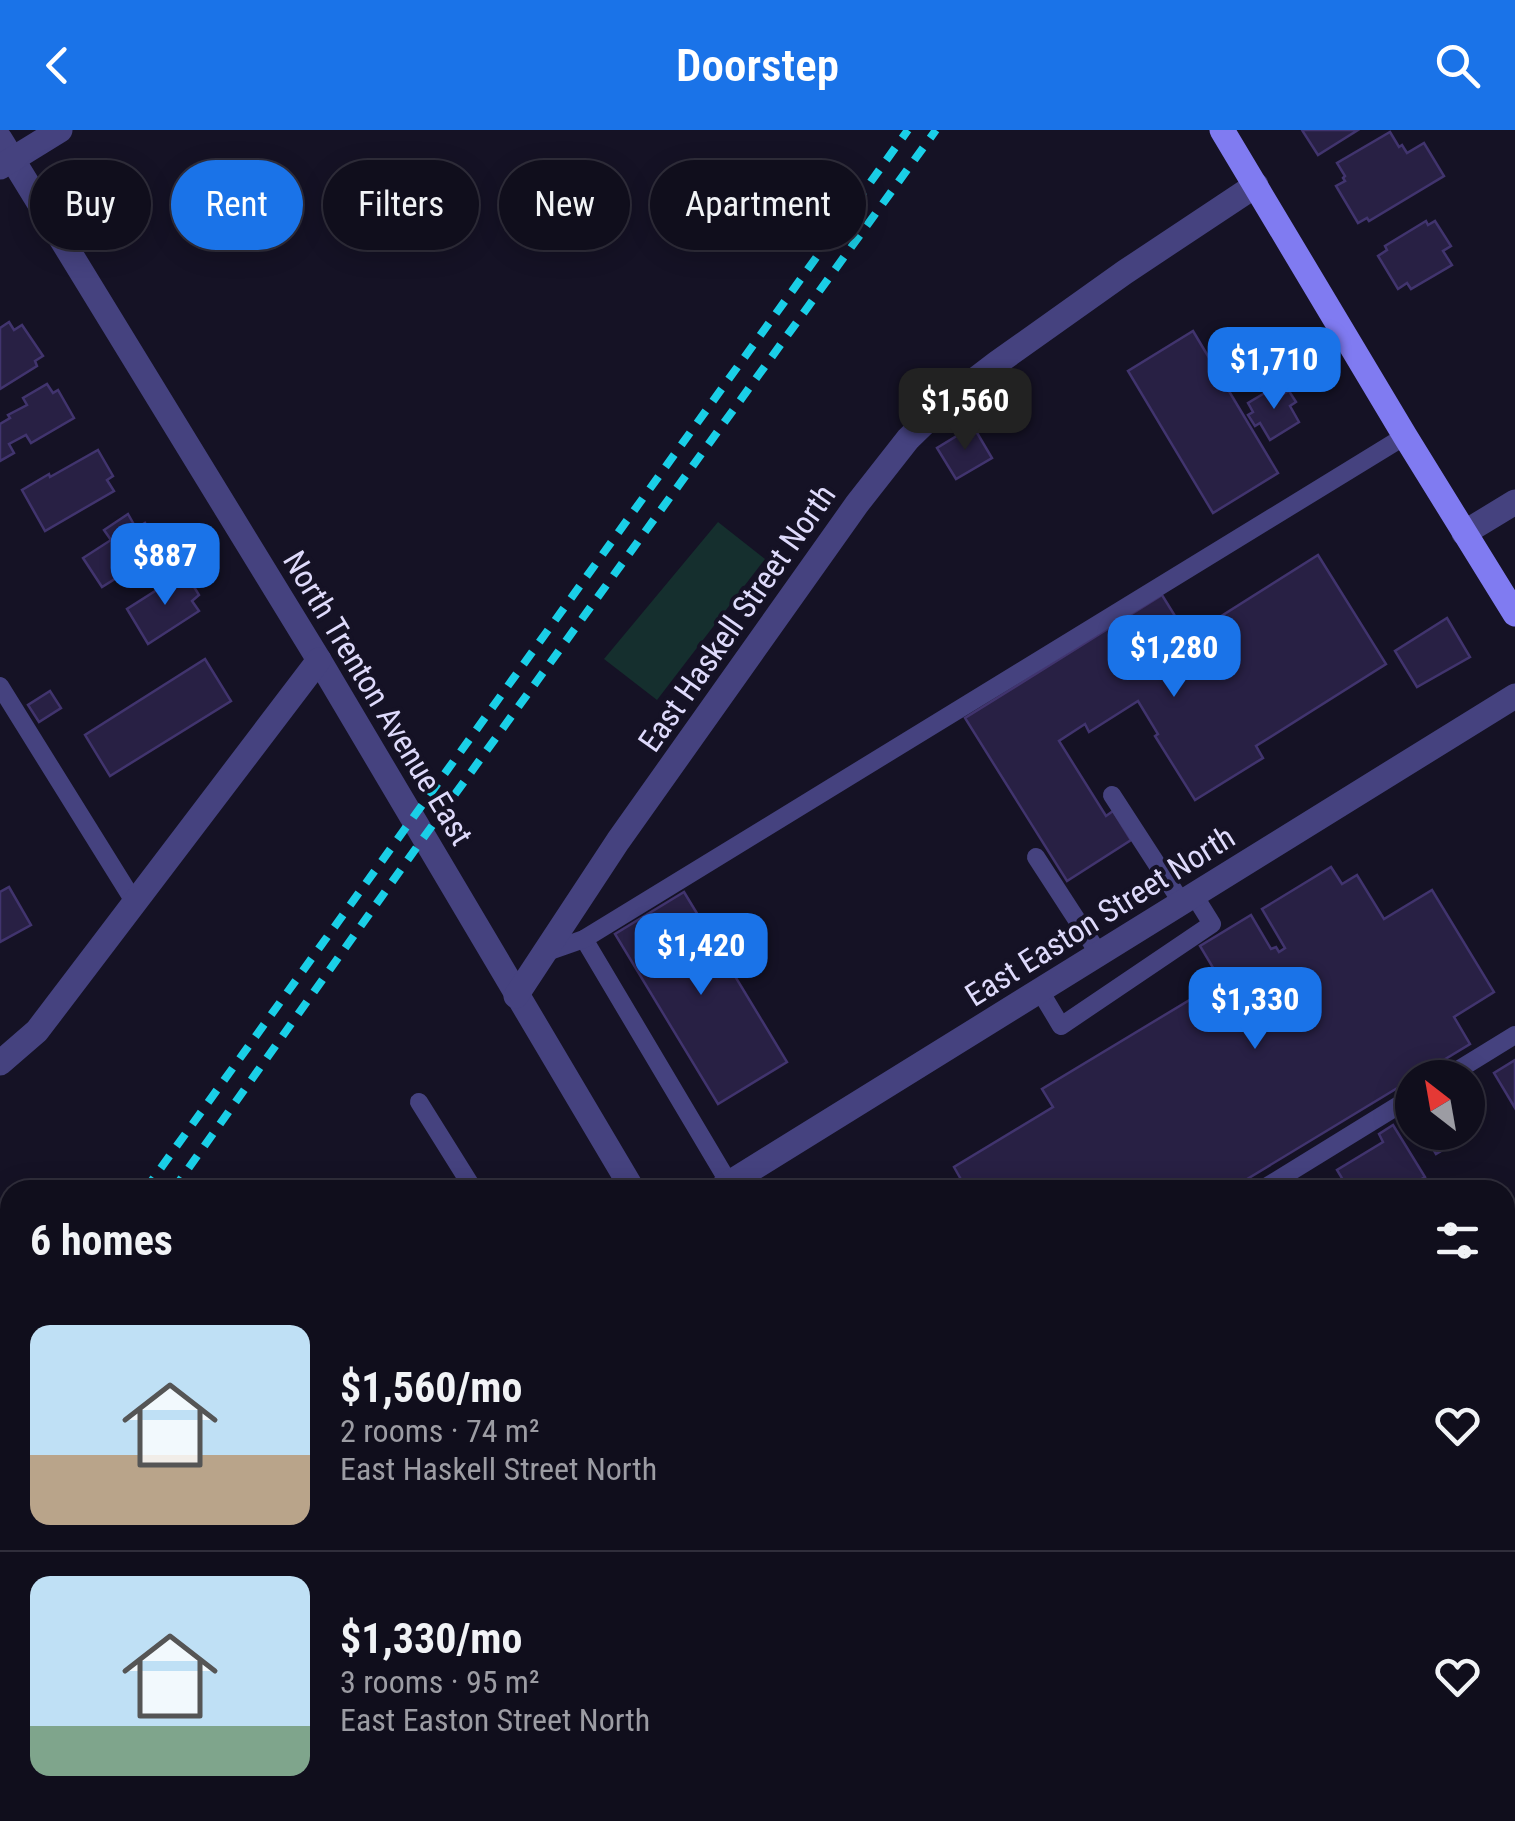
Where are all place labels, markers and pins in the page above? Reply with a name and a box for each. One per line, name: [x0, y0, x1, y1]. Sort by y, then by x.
pin: $1,710: [1193, 327, 1355, 412]
pin: $1,560: [884, 368, 1046, 453]
pin: $887: [106, 523, 224, 608]
pin: $1,280: [1093, 615, 1255, 700]
pin: $1,420: [620, 913, 782, 998]
pin: $1,330: [1174, 967, 1336, 1052]

